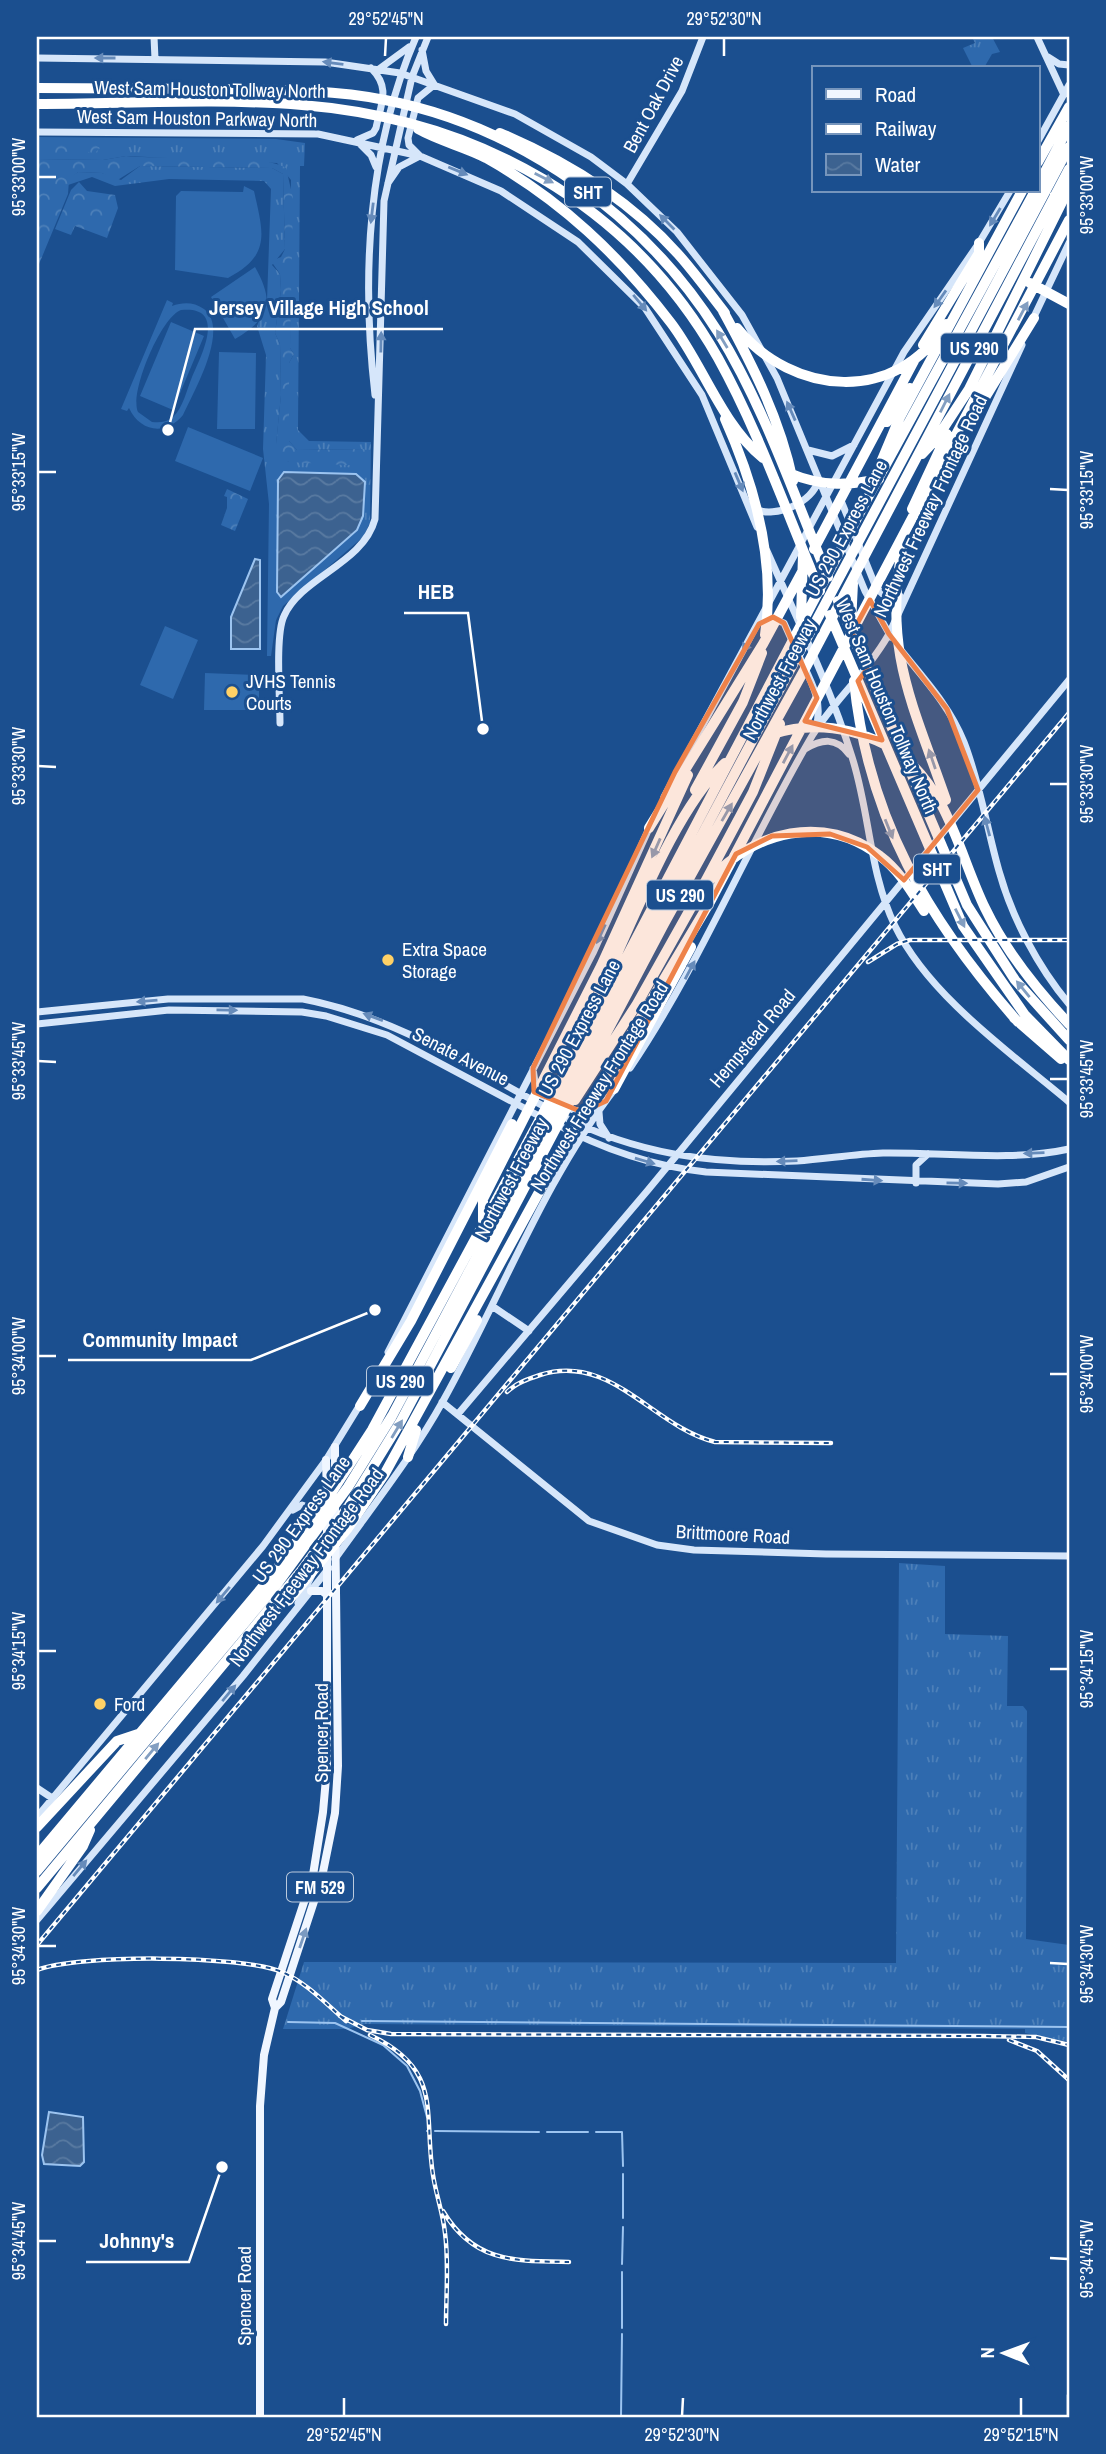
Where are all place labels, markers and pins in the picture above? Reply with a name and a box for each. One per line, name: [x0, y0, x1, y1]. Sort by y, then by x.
callout: Jersey Village High School: [195, 287, 443, 329]
callout: HEB: [404, 571, 468, 613]
place label: JVHS Tennis Courts: [246, 668, 336, 716]
marker: JVHS Tennis Courts: [224, 684, 240, 700]
place label: Extra Space Storage: [402, 936, 487, 984]
marker: Extra Space Storage: [380, 952, 396, 968]
callout: Community Impact: [68, 1318, 251, 1360]
place label: Ford: [114, 1691, 145, 1717]
marker: Ford: [92, 1696, 108, 1712]
callout: Johnny's: [86, 2220, 189, 2262]

